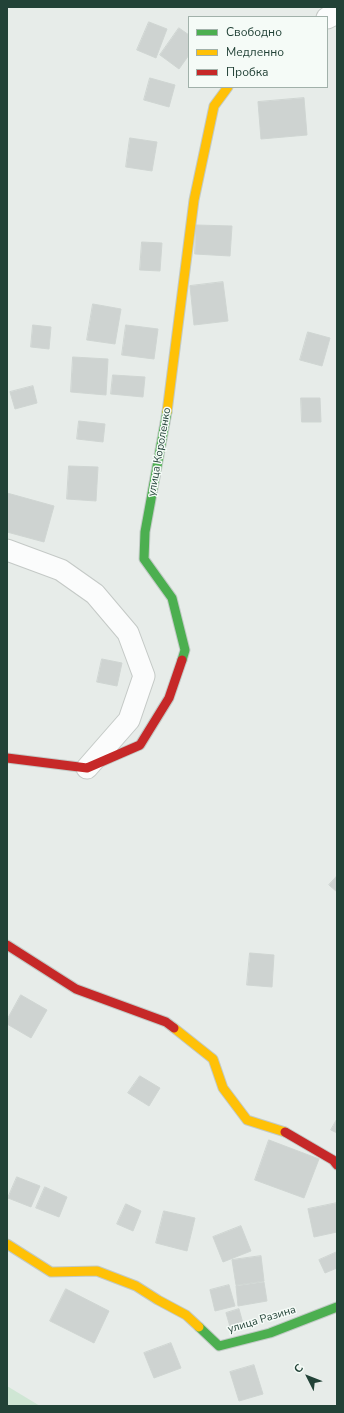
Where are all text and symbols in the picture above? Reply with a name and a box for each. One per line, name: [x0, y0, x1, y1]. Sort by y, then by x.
legend: [188, 16, 328, 88]
text: Свободно: [226, 24, 282, 40]
text: Медленно: [226, 44, 284, 60]
text: Пробка: [226, 64, 269, 80]
street label: улица Короленко: [146, 406, 174, 498]
street label: улица Разина: [226, 1303, 298, 1337]
north arrow: [288, 1357, 328, 1397]
text: С: [291, 1361, 307, 1376]

